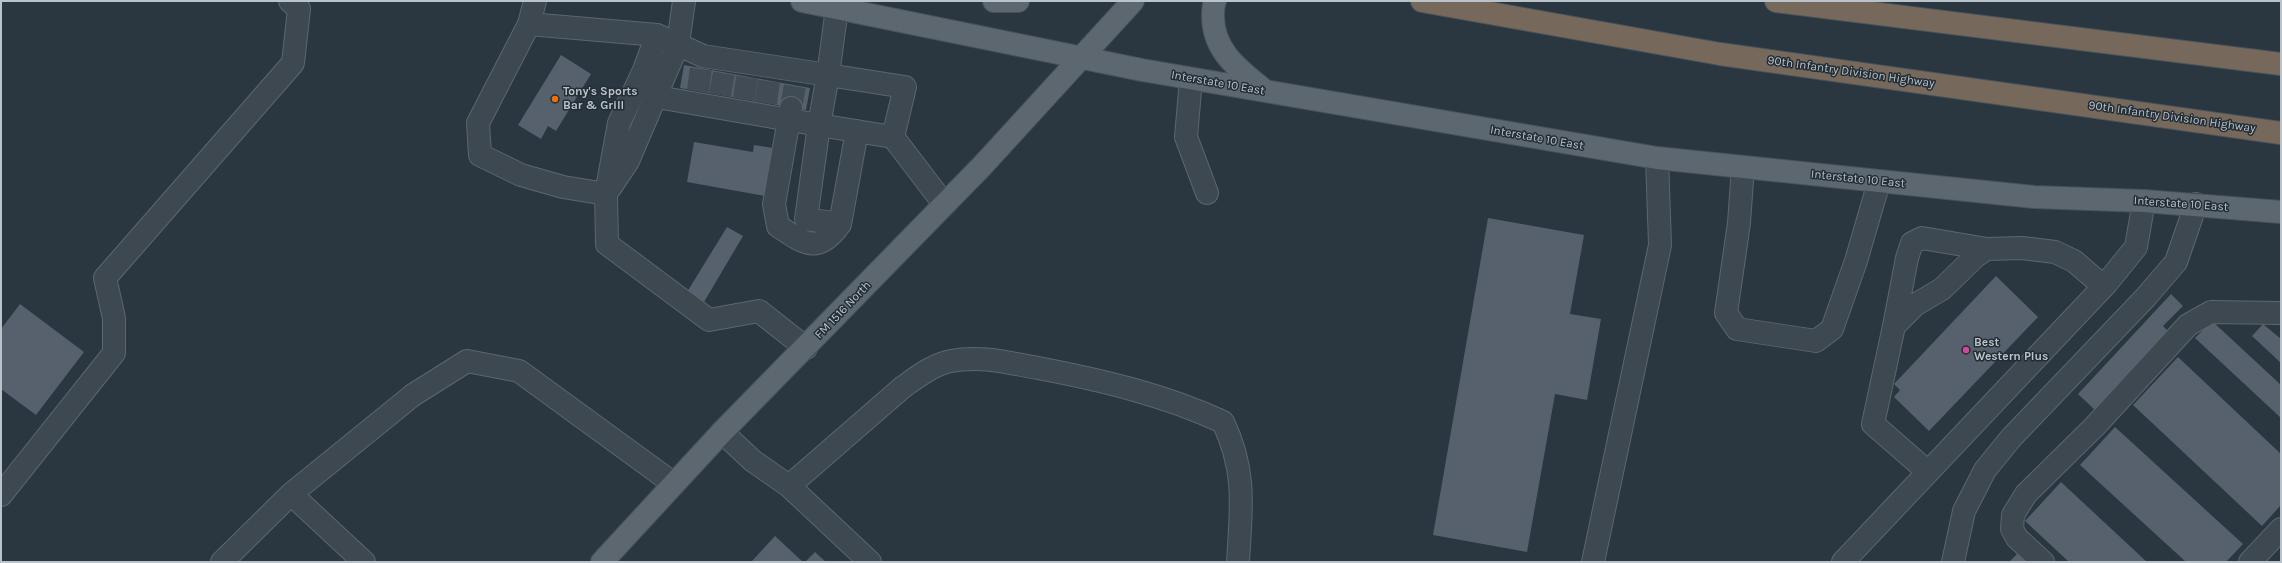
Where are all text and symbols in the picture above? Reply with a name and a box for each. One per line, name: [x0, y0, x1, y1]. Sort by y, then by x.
street label: 90th Infantry Division Highway: [1766, 53, 1936, 91]
street label: Interstate 10 East: [1170, 68, 1266, 98]
place label: Tony's Sports Bar & Grill: [563, 85, 638, 113]
marker: Tony's Sports Bar & Grill: [550, 94, 560, 104]
street label: 90th Infantry Division Highway: [2087, 98, 2257, 136]
street label: Interstate 10 East: [1489, 123, 1585, 153]
street label: Interstate 10 East: [1810, 167, 1906, 191]
street label: Interstate 10 East: [2133, 194, 2229, 214]
street label: FM 1516 North: [812, 278, 874, 342]
place label: Best Western Plus: [1974, 336, 2048, 364]
marker: Best Western Plus: [1961, 345, 1971, 355]

